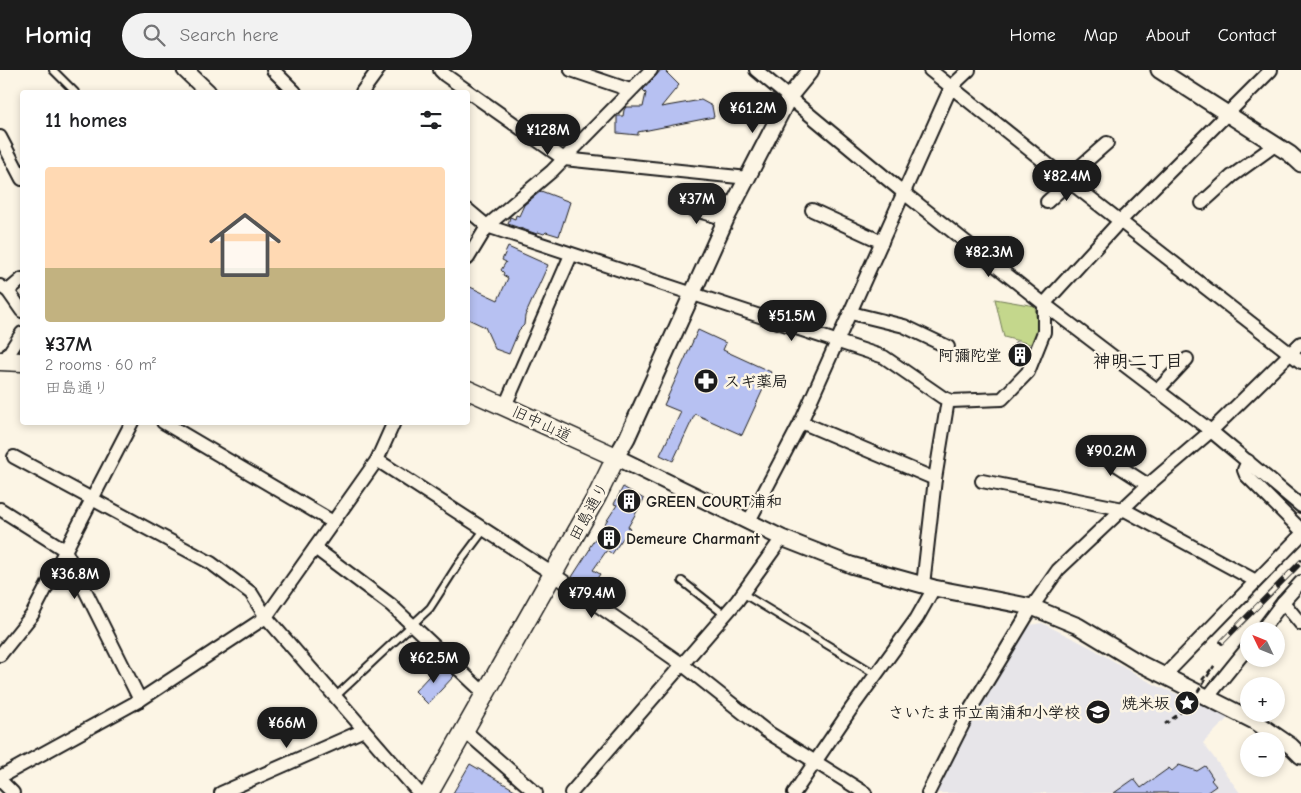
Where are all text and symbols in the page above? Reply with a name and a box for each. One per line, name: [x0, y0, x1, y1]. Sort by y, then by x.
search box: [122, 13, 472, 58]
text: Homiq: [25, 21, 92, 49]
icon: search: [140, 21, 168, 49]
text: Search here: [180, 24, 279, 46]
text: Home: [1009, 25, 1056, 46]
text: Map: [1084, 25, 1118, 46]
text: About: [1146, 25, 1190, 46]
text: Contact: [1218, 25, 1276, 46]
pin: ¥61.2M: [712, 92, 794, 134]
text: ¥61.2M: [730, 99, 776, 117]
icon: filters: [417, 106, 445, 134]
text: 11 homes: [45, 108, 127, 132]
pin: ¥128M: [513, 114, 583, 156]
text: ¥128M: [526, 121, 570, 139]
pin: ¥82.4M: [1026, 160, 1108, 202]
text: ¥82.4M: [1043, 167, 1091, 185]
pin: ¥37M: [667, 182, 727, 225]
text: ¥37M: [679, 190, 715, 208]
icon: home: [200, 200, 290, 290]
pin: ¥82.3M: [948, 236, 1030, 278]
text: ¥82.3M: [965, 243, 1013, 261]
pin: ¥51.5M: [751, 300, 833, 342]
text: ¥51.5M: [769, 307, 815, 325]
text: ¥37M: [45, 332, 92, 356]
building icon: 阿彌陀堂: [1007, 342, 1033, 368]
place label: 阿彌陀堂: [938, 347, 1002, 365]
district label: 神明二丁目: [1093, 351, 1183, 372]
text: 2 rooms · 60 m²: [45, 356, 156, 374]
pharmacy icon: スギ薬局: [693, 368, 719, 394]
place label: スギ薬局: [724, 373, 788, 391]
text: 田島通り: [45, 379, 109, 397]
street label: 旧中山道: [509, 402, 574, 446]
pin: ¥90.2M: [1070, 434, 1152, 477]
text: ¥90.2M: [1086, 442, 1136, 460]
street label: 田島通り: [565, 479, 612, 544]
building icon: GREEN COURT浦和: [616, 488, 642, 514]
place label: GREEN COURT浦和: [646, 493, 782, 511]
building icon: Demeure Charmant: [596, 525, 622, 551]
place label: Demeure Charmant: [626, 530, 760, 548]
pin: ¥36.8M: [34, 558, 116, 600]
text: ¥36.8M: [51, 565, 99, 583]
pin: ¥79.4M: [551, 576, 633, 619]
text: ¥79.4M: [569, 584, 615, 602]
north arrow: [1240, 622, 1285, 668]
map controls: [1240, 622, 1285, 777]
pin: ¥62.5M: [393, 642, 475, 684]
text: ¥62.5M: [410, 649, 458, 667]
button: +: [1240, 677, 1285, 722]
place icon: 焼米坂: [1174, 690, 1200, 716]
place label: 焼米坂: [1122, 695, 1170, 713]
school or university icon: さいたま市立南浦和小学校: [1085, 699, 1111, 725]
place label: さいたま市立南浦和小学校: [888, 704, 1080, 722]
pin: ¥66M: [257, 706, 317, 749]
text: ¥66M: [268, 714, 306, 732]
button: −: [1240, 732, 1285, 777]

